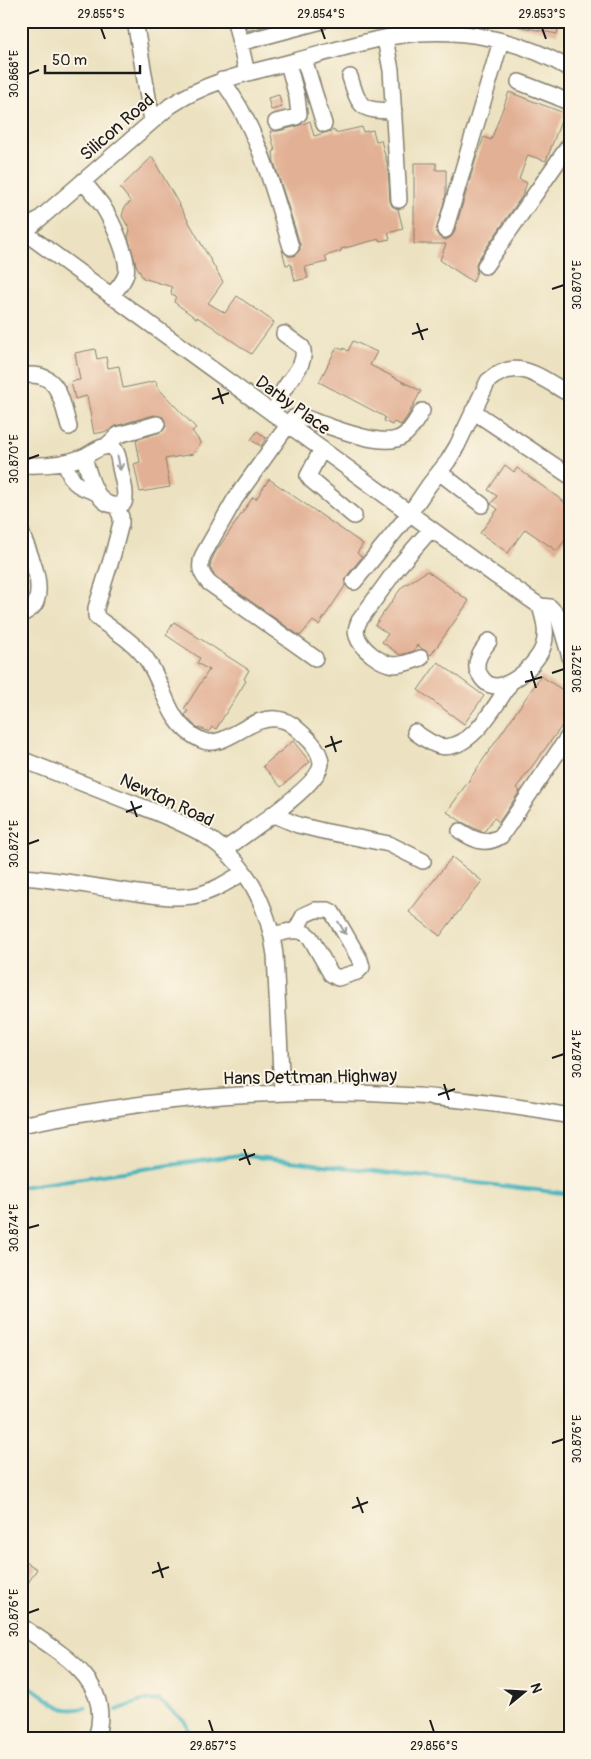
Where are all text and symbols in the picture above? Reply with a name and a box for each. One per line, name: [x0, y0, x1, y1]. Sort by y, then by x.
text: 29.855°S: [78, 7, 124, 22]
text: 29.854°S: [297, 7, 345, 22]
text: 29.853°S: [518, 7, 566, 22]
scale bar: [45, 42, 140, 74]
text: 30.868°E: [7, 50, 22, 98]
text: 50 m: [52, 51, 87, 70]
street label: Silicon Road: [75, 89, 159, 166]
text: 30.870°E: [570, 260, 585, 310]
street label: Darby Place: [251, 370, 335, 440]
text: 30.870°E: [7, 434, 22, 484]
one-way arrow: [115, 455, 124, 471]
text: 30.872°E: [570, 645, 585, 693]
street label: Newton Road: [116, 769, 218, 832]
text: 30.872°E: [7, 820, 22, 868]
one-way arrow: [337, 921, 347, 935]
text: 30.874°E: [570, 1030, 585, 1078]
street label: Hans Dettman Highway: [223, 1064, 398, 1091]
text: 30.874°E: [7, 1204, 22, 1252]
text: 30.876°E: [570, 1415, 585, 1463]
text: 30.876°E: [7, 1589, 22, 1637]
north arrow: [498, 1666, 548, 1716]
text: N: [526, 1681, 545, 1695]
text: 29.857°S: [190, 1739, 236, 1754]
text: 29.856°S: [410, 1739, 458, 1754]

